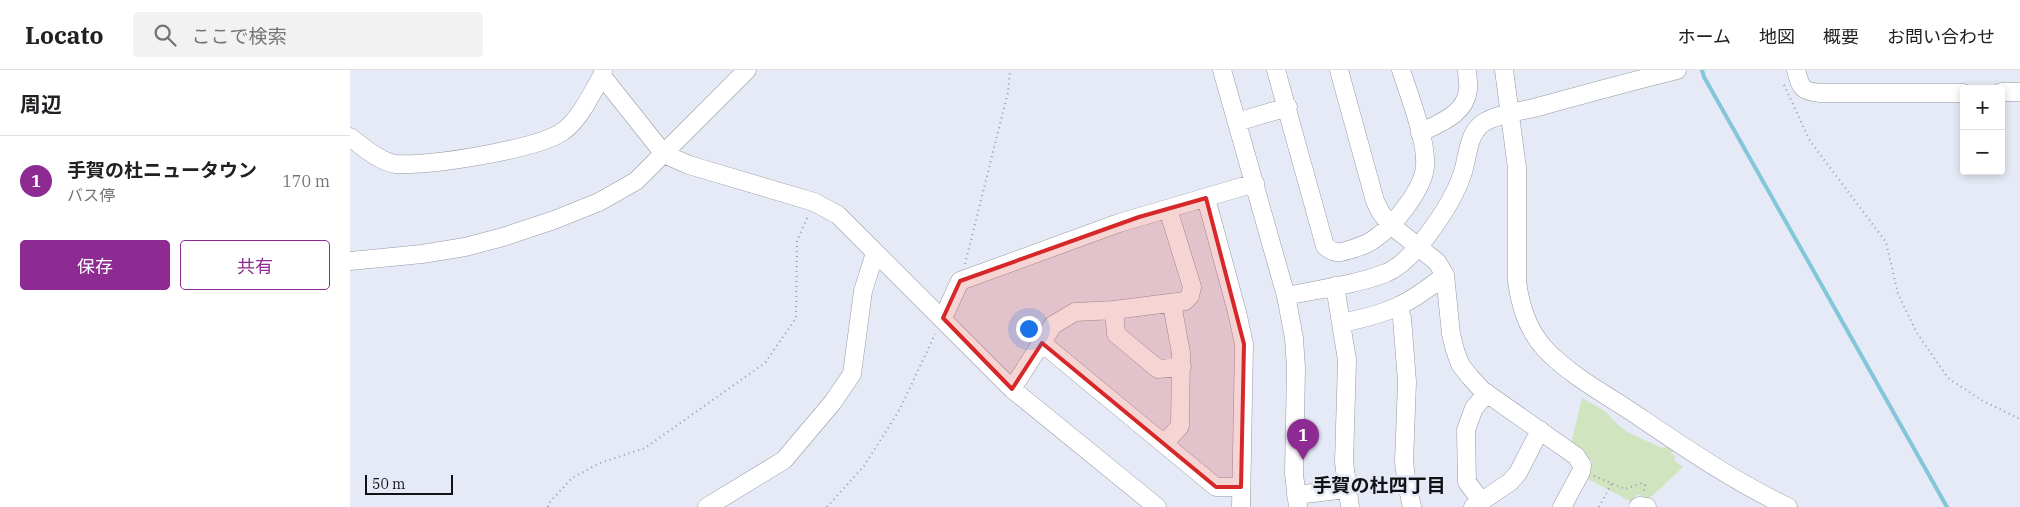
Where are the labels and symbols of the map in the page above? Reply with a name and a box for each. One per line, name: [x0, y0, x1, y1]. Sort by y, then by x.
your location: [1016, 316, 1042, 342]
pin: 1: [1287, 419, 1319, 460]
scale bar: [365, 472, 452, 495]
district label: 手賀の杜四丁目: [1312, 473, 1446, 497]

